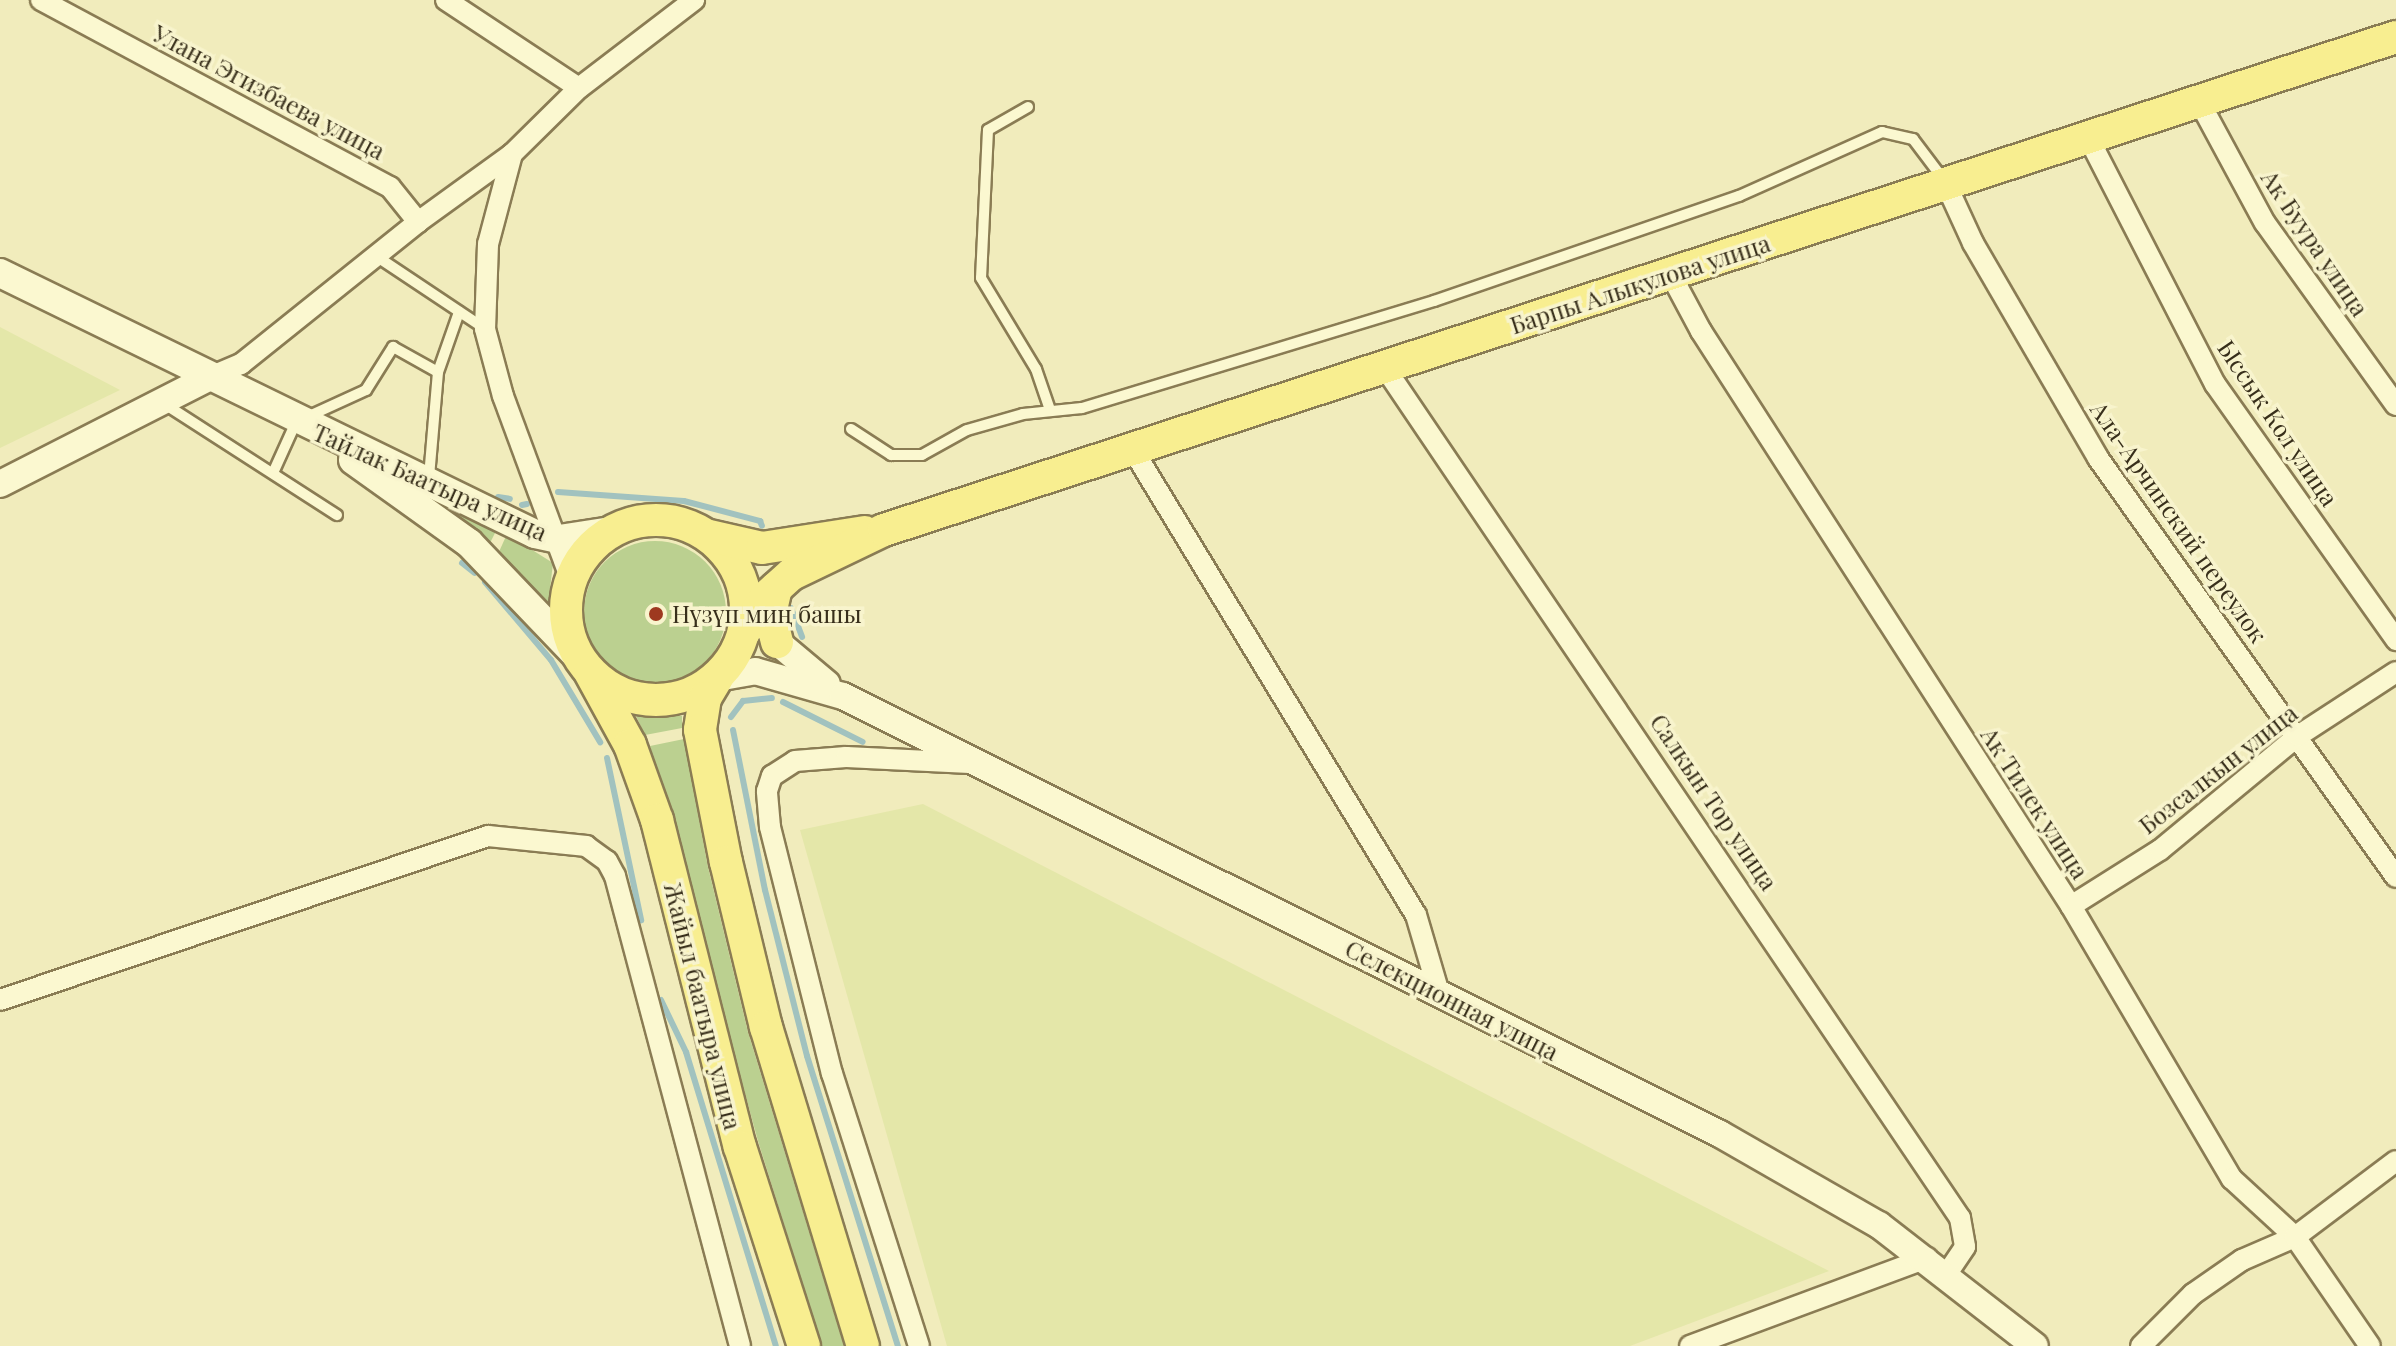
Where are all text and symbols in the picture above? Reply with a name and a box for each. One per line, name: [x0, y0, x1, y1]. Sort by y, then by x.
street label: Улана Эгизбаева улица: [148, 19, 390, 165]
street label: Ак Буура улица: [2256, 165, 2374, 321]
street label: Барпы Алыкулова улица: [1506, 228, 1774, 340]
street label: Ыссык Кол улица: [2212, 335, 2344, 511]
street label: Ала-Арчинский переулок: [2085, 396, 2273, 648]
street label: Тайлак Баатыра улица: [309, 417, 551, 547]
place label: Нүзүп миң башы: [672, 600, 862, 628]
marker: Нүзүп миң башы: [647, 605, 665, 623]
street label: Бозсалкын улица: [2133, 698, 2303, 840]
street label: Салкын Тор улица: [1644, 708, 1784, 896]
street label: Ак Тилек улица: [1975, 722, 2095, 884]
street label: Жайыл баатыра улица: [658, 879, 748, 1133]
street label: Селекционная улица: [1341, 934, 1563, 1066]

